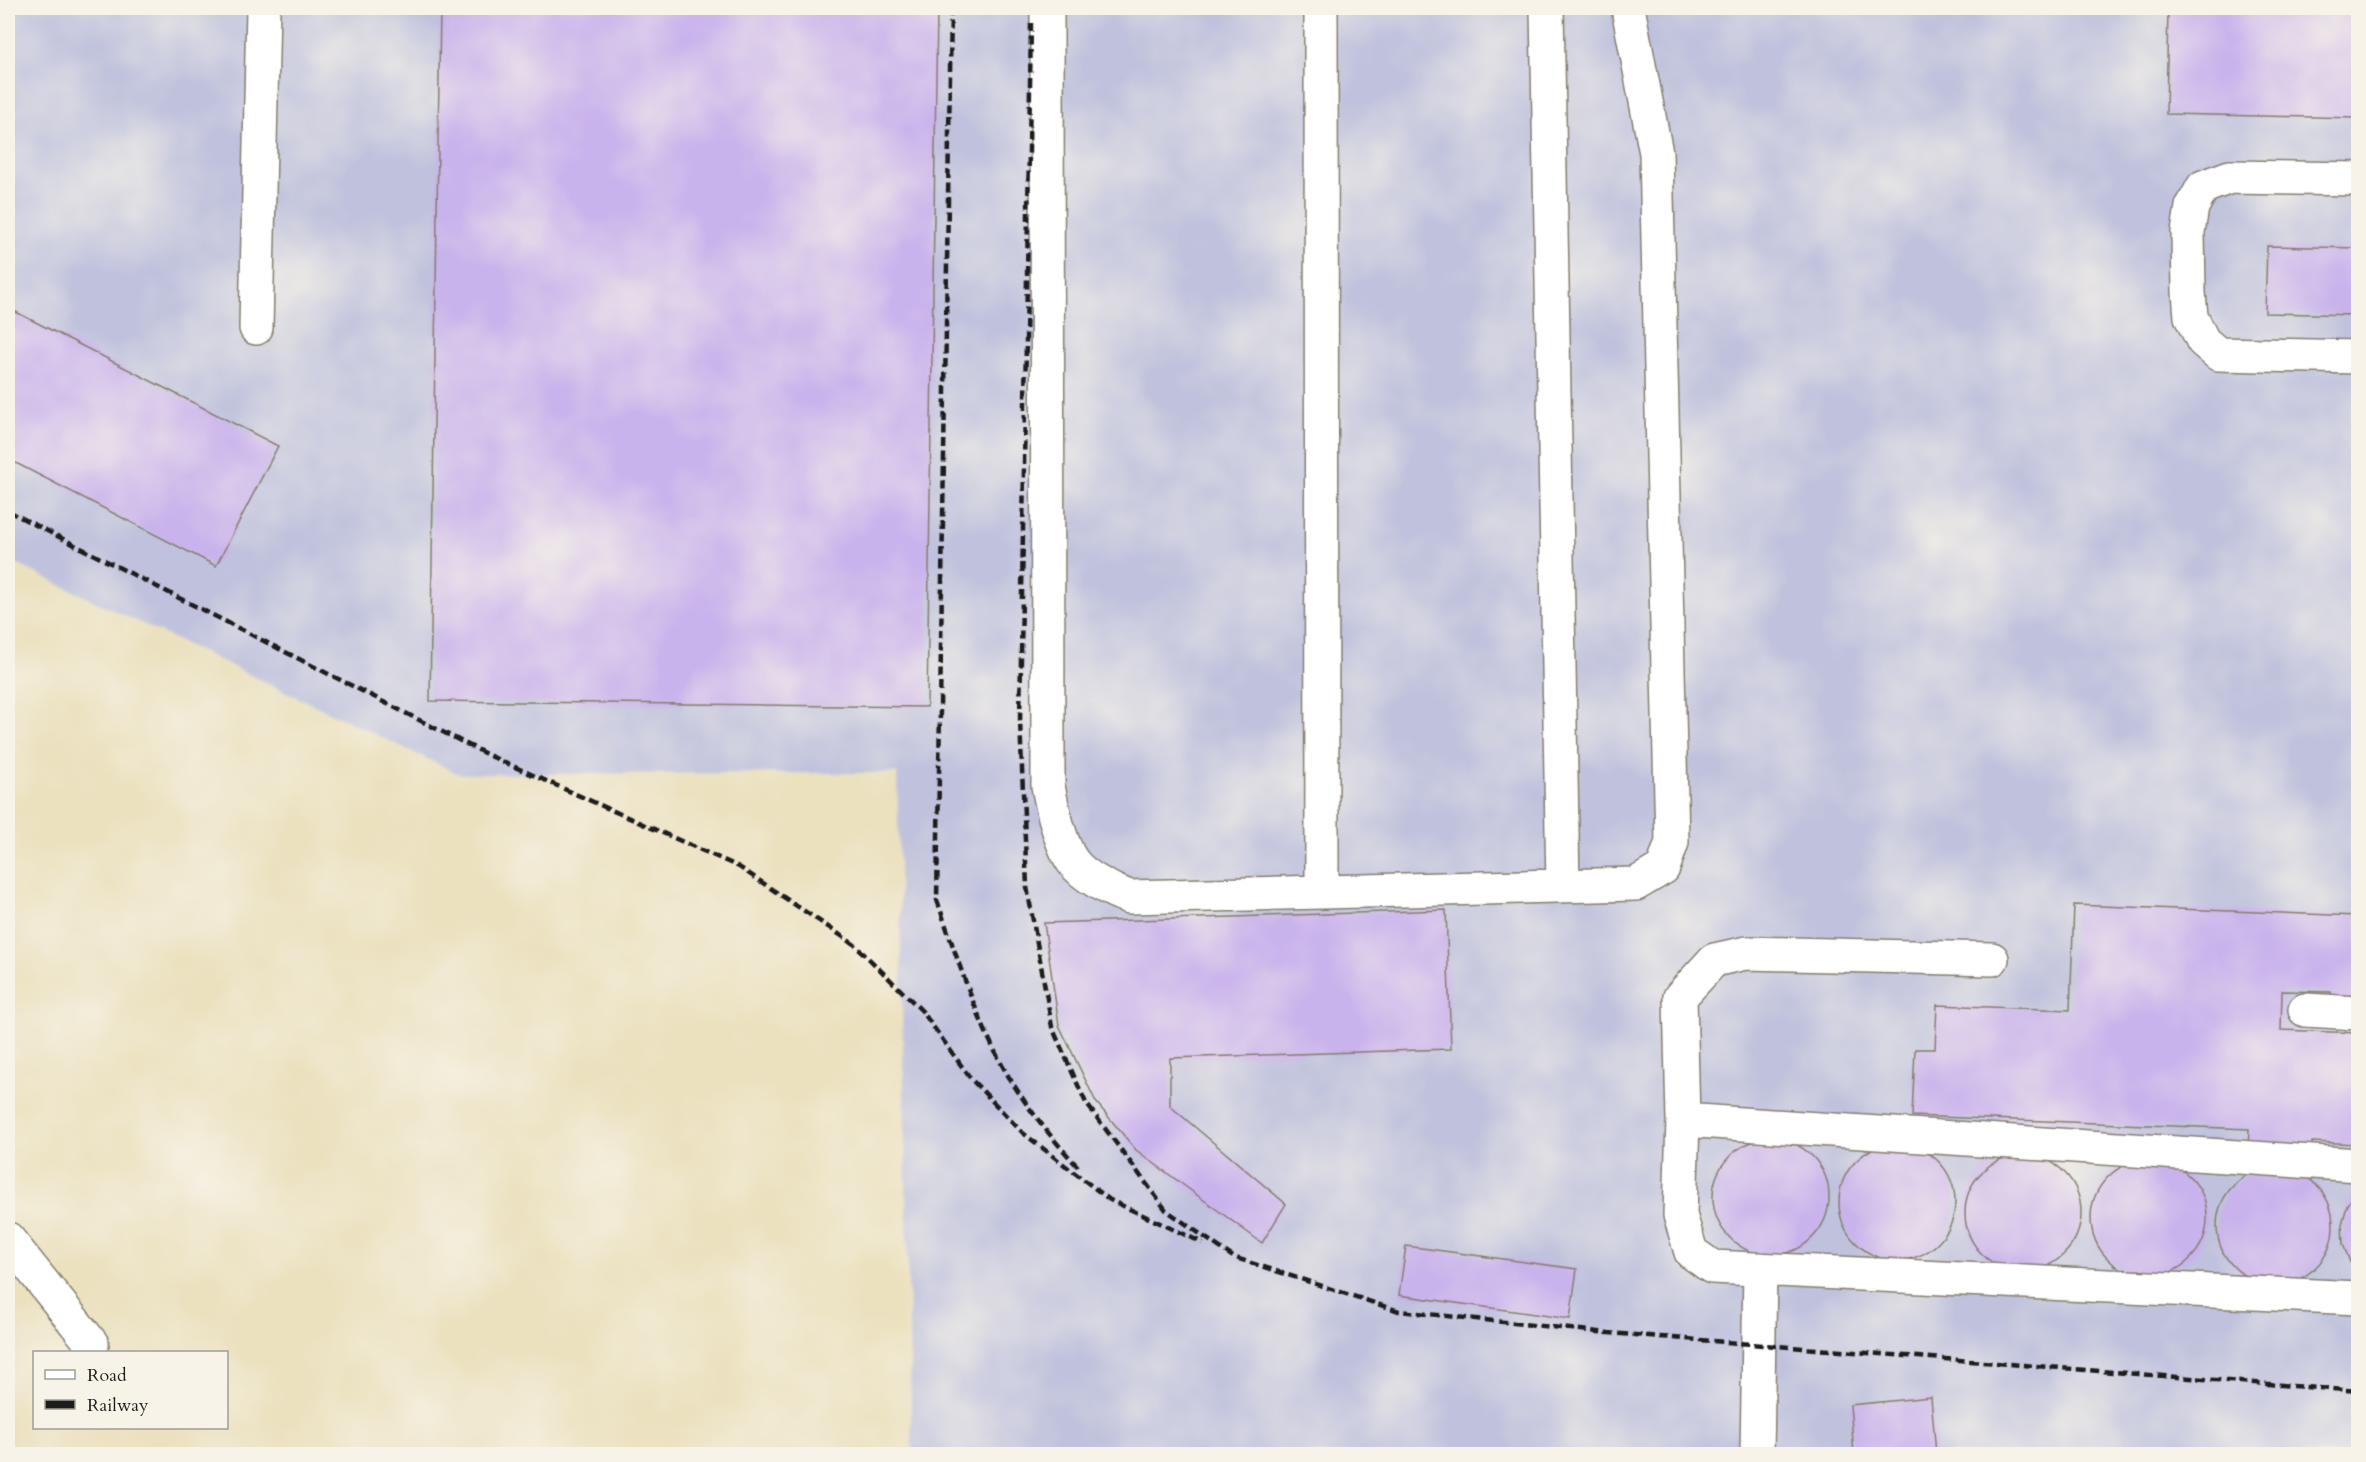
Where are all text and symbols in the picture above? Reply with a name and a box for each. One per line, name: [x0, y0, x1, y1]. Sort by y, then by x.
legend: [33, 1351, 228, 1429]
text: Road: [87, 1363, 127, 1388]
text: Railway: [87, 1393, 149, 1418]

